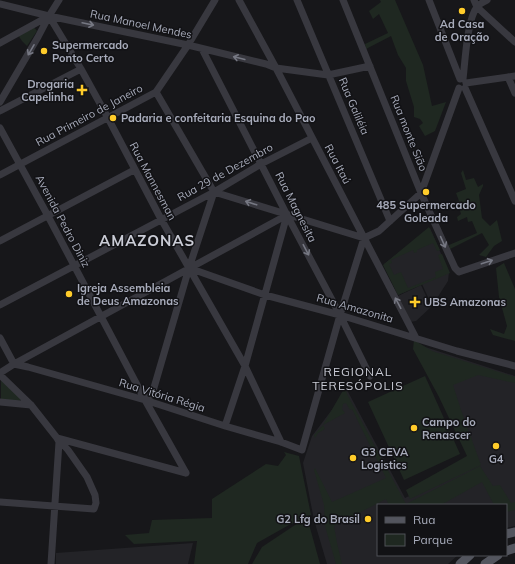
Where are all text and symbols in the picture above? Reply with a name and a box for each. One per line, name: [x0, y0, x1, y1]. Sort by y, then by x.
street label: Rua Manoel Mendes: [89, 6, 193, 42]
marker: Ad Casa de Oração: [457, 6, 467, 16]
place label: Ad Casa de Oração: [435, 17, 490, 44]
one-way arrow: [81, 20, 94, 28]
place label: Supermercado Ponto Certo: [52, 38, 129, 65]
one-way arrow: [26, 44, 34, 56]
marker: Supermercado Ponto Certo: [39, 46, 49, 56]
one-way arrow: [233, 53, 246, 61]
street label: Rua Galiléia: [336, 75, 372, 137]
place label: Drogaria Capelinha: [21, 77, 74, 104]
street label: Rua Primeiro de Janeiro: [33, 81, 145, 149]
marker: Drogaria Capelinha: [77, 85, 87, 95]
street label: Rua monte Sião: [387, 93, 431, 173]
place label: Padaria e confeitaria Esquina do Pao: [121, 111, 316, 125]
marker: Padaria e confeitaria Esquina do Pao: [108, 113, 118, 123]
street label: Rua Mannesman: [127, 140, 179, 222]
street label: Rua 29 de Dezembro: [175, 140, 275, 204]
street label: Rua Itaú: [322, 142, 354, 186]
street label: Rua Magnesita: [272, 169, 320, 245]
street label: Avenida Pedro Diniz: [33, 172, 93, 270]
marker: 485 Supermercado Goleada: [421, 187, 431, 197]
place label: 485 Supermercado Goleada: [376, 198, 476, 225]
one-way arrow: [244, 199, 257, 206]
district label: AMAZONAS: [99, 231, 195, 250]
one-way arrow: [440, 235, 447, 247]
one-way arrow: [302, 243, 310, 255]
one-way arrow: [481, 258, 493, 266]
place label: Igreja Assembleia de Deus Amazonas: [77, 281, 179, 308]
marker: Igreja Assembleia de Deus Amazonas: [64, 289, 74, 299]
street label: Rua Amazonita: [315, 290, 395, 326]
place label: UBS Amazonas: [424, 295, 506, 309]
marker: UBS Amazonas: [409, 296, 421, 308]
one-way arrow: [394, 297, 402, 309]
district label: REGIONAL TERESÓPOLIS: [312, 364, 404, 393]
street label: Rua Vitória Régia: [117, 375, 207, 415]
place label: Campo do Renascer: [422, 415, 476, 442]
marker: Campo do Renascer: [409, 423, 419, 433]
marker: G4: [491, 441, 501, 451]
place label: G3 CEVA Logistics: [361, 445, 409, 472]
place label: G4: [489, 452, 504, 466]
marker: G3 CEVA Logistics: [348, 453, 358, 463]
legend: [377, 504, 507, 556]
place label: G2 Lfg do Brasil: [276, 512, 360, 526]
text: Rua: [413, 512, 435, 527]
marker: G2 Lfg do Brasil: [363, 514, 373, 524]
text: Parque: [413, 532, 453, 547]

